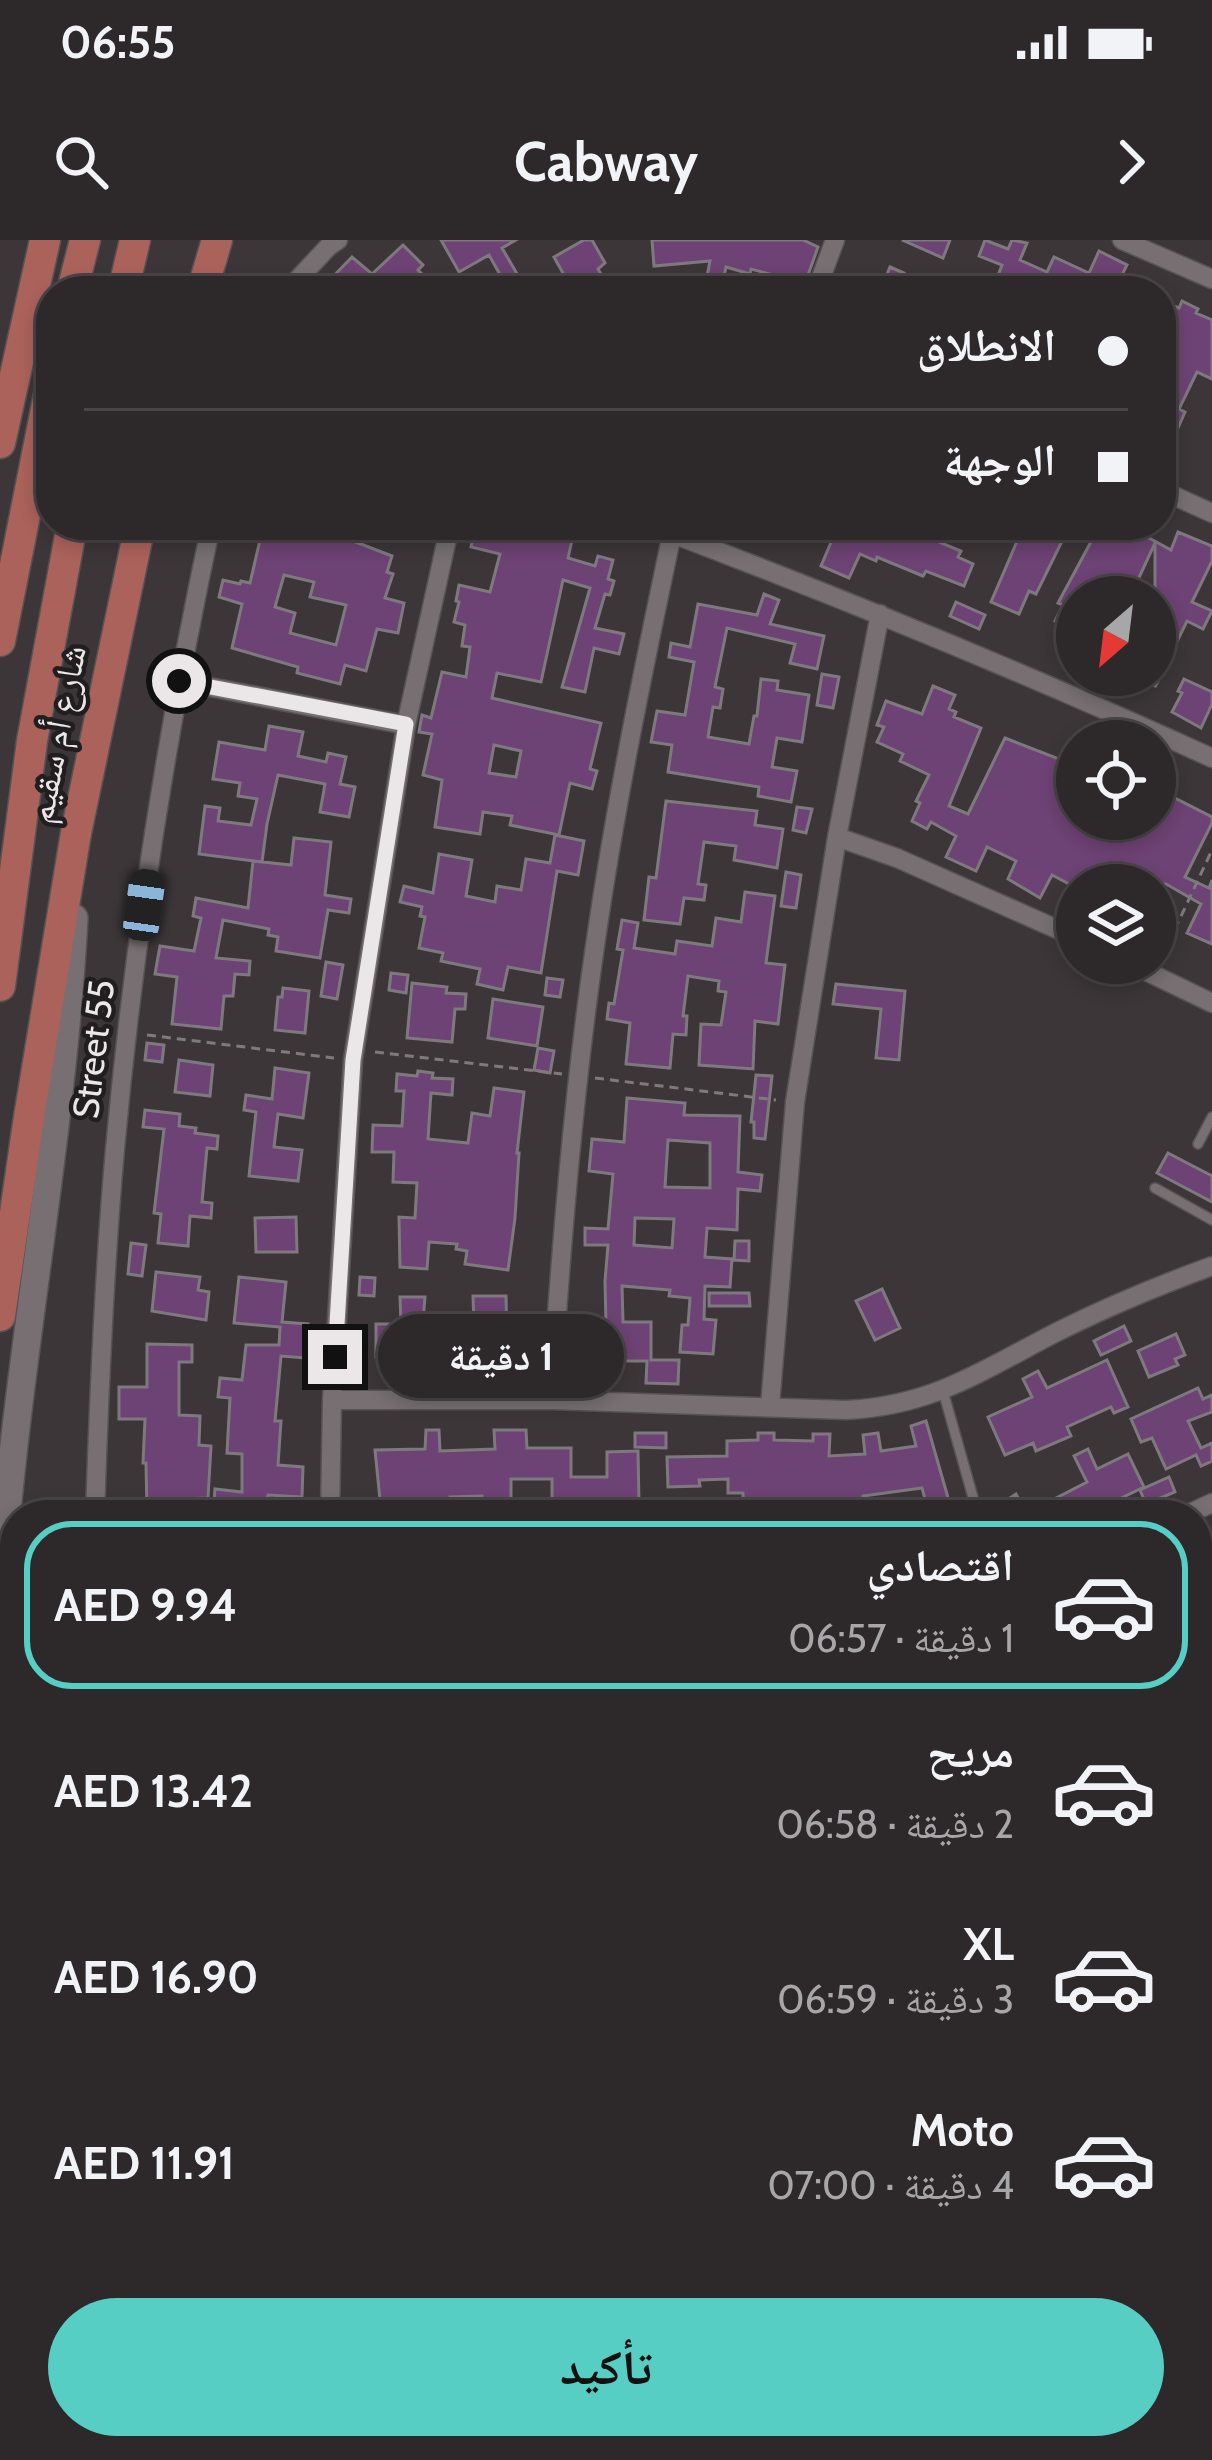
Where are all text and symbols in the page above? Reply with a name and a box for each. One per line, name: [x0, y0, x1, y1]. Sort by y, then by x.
text: 06:55: [60, 15, 175, 69]
icon: search: [48, 129, 114, 195]
text: Cabway: [514, 129, 698, 195]
icon: forward: [1098, 129, 1164, 195]
text: الانطلاق: [917, 318, 1056, 372]
text: الوجهة: [943, 433, 1056, 487]
north arrow: [1056, 576, 1176, 696]
map controls: [1056, 576, 1176, 984]
street label: شارع أم سقيم: [17, 641, 97, 827]
route start: [152, 654, 206, 708]
button: locate: [1056, 720, 1176, 840]
button: layers: [1056, 864, 1176, 984]
car: [121, 867, 167, 943]
street label: Street 55: [63, 977, 123, 1121]
callout: 1 دقيقة: [377, 1315, 623, 1399]
route end: [308, 1330, 362, 1384]
text: 1 دقيقة: [448, 1332, 554, 1380]
text: اقتصادي: [867, 1538, 1014, 1592]
icon: car: [1050, 1551, 1158, 1659]
text: AED 9.94: [54, 1578, 237, 1632]
text: 1 دقيقة · 06:57: [788, 1614, 1014, 1662]
text: مريح: [927, 1724, 1014, 1778]
icon: car: [1050, 1737, 1158, 1845]
text: AED 13.42: [54, 1764, 253, 1818]
text: 2 دقيقة · 06:58: [776, 1800, 1014, 1848]
text: XL: [963, 1917, 1014, 1971]
icon: car: [1050, 1923, 1158, 2031]
text: AED 16.90: [54, 1950, 258, 2004]
text: 3 دقيقة · 06:59: [777, 1975, 1014, 2023]
text: Moto: [911, 2103, 1014, 2157]
icon: car: [1050, 2109, 1158, 2217]
text: AED 11.91: [54, 2136, 235, 2190]
text: 4 دقيقة · 07:00: [768, 2161, 1014, 2209]
button: تأكيد: [48, 2298, 1164, 2436]

